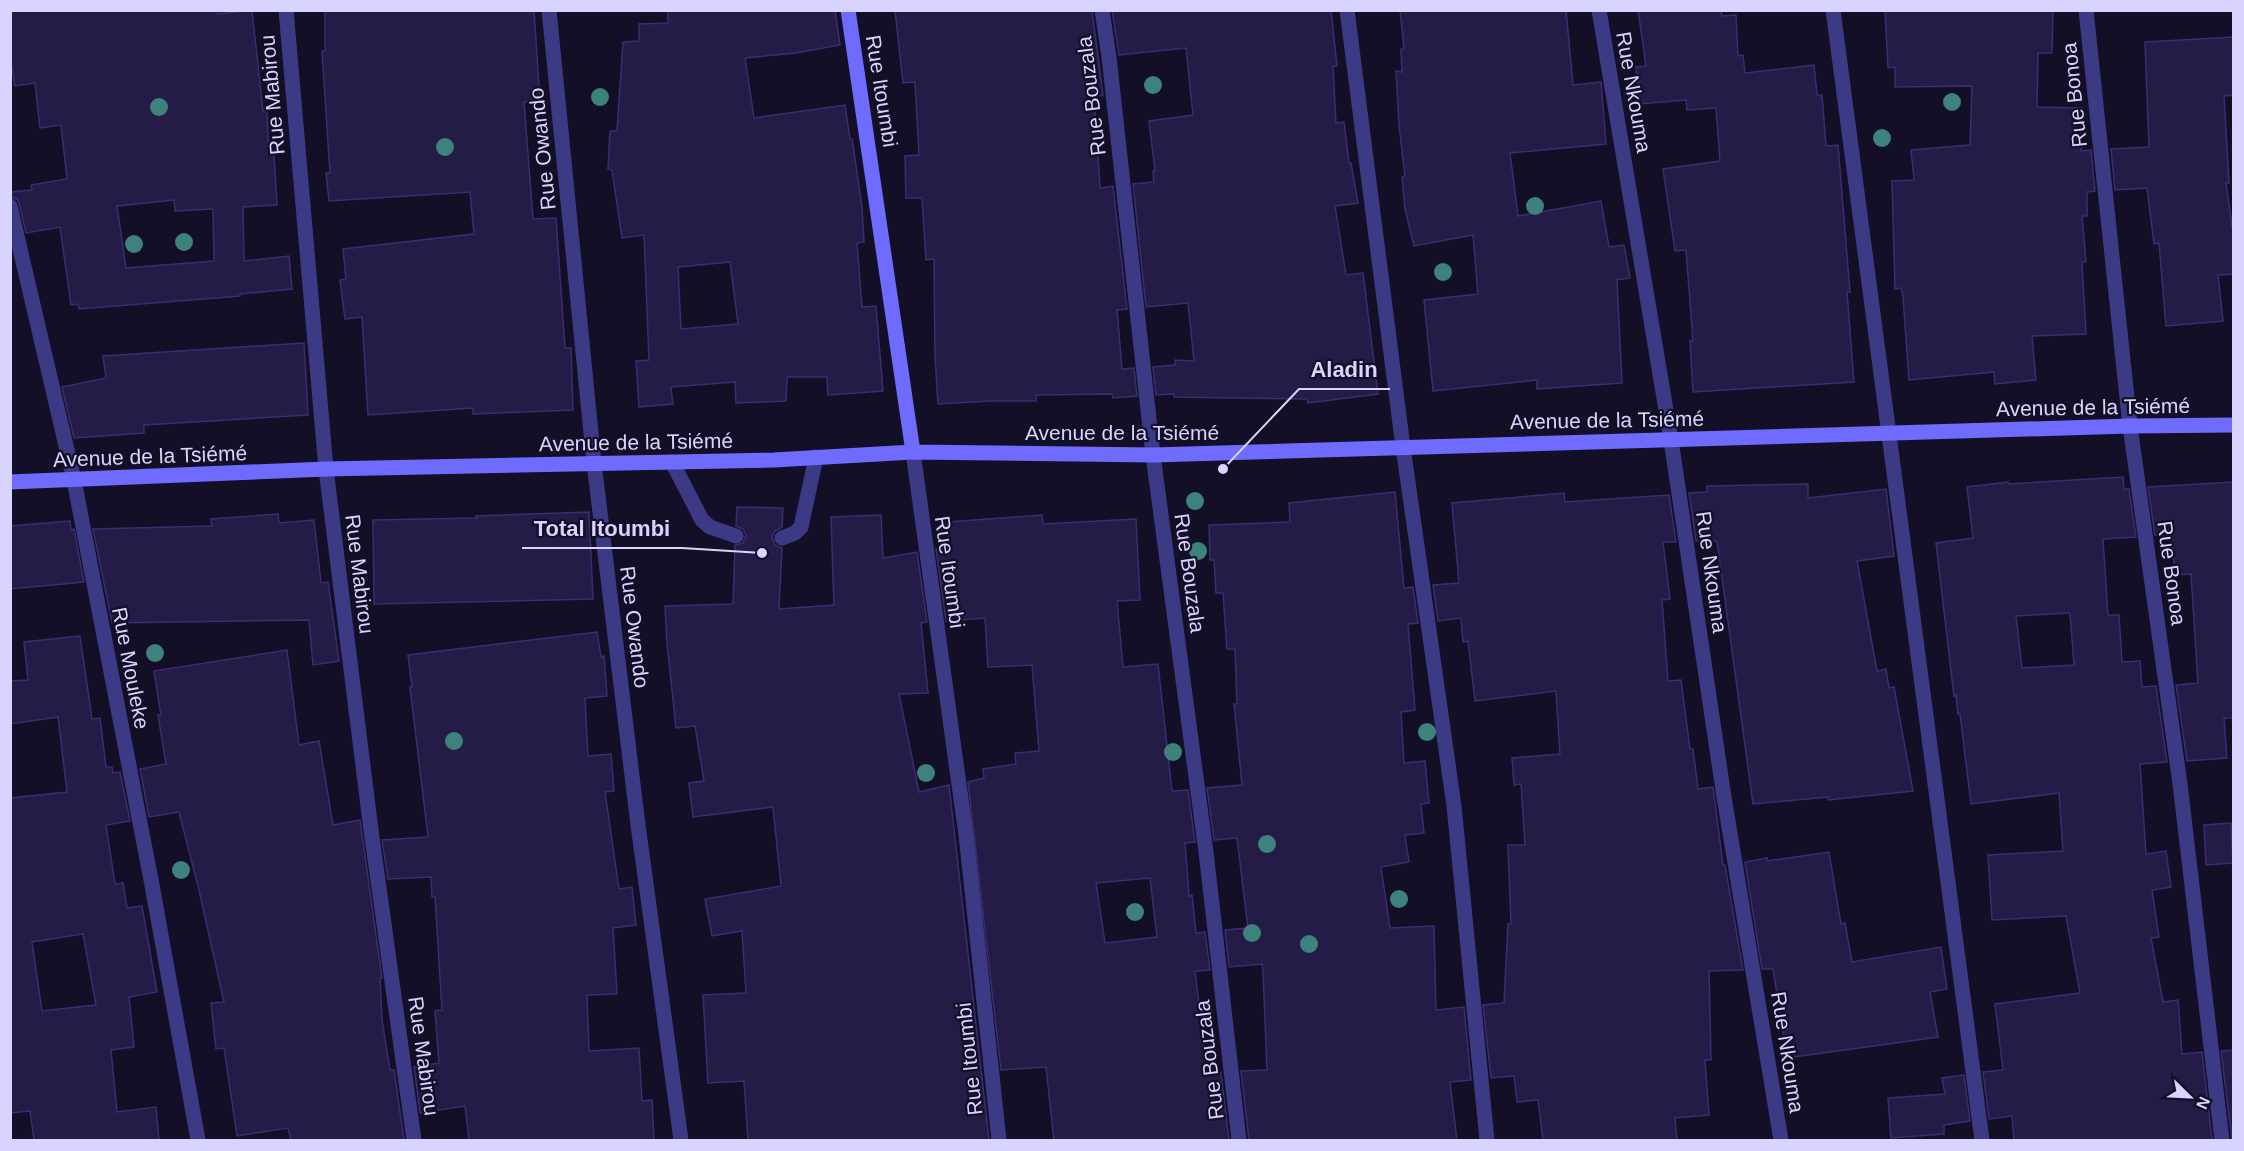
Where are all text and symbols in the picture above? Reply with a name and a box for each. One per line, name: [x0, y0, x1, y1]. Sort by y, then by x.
street label: Rue Nkouma: [1612, 30, 1656, 155]
street label: Rue Itoumbi: [862, 33, 902, 149]
street label: Rue Mabirou: [255, 34, 289, 156]
street label: Rue Bouzala: [1072, 35, 1110, 157]
street label: Rue Bonoa: [2057, 41, 2091, 148]
street label: Rue Owando: [524, 87, 560, 211]
callout: Aladin: [1299, 349, 1390, 389]
text: Aladin: [1310, 357, 1378, 382]
street label: Avenue de la Tsiémé: [1996, 394, 2190, 420]
street label: Avenue de la Tsiémé: [1510, 407, 1704, 433]
street label: Avenue de la Tsiémé: [1025, 421, 1219, 444]
street label: Avenue de la Tsiémé: [539, 429, 733, 455]
street label: Avenue de la Tsiémé: [53, 441, 247, 471]
callout: Total Itoumbi: [522, 508, 682, 548]
street label: Rue Nkouma: [1692, 510, 1732, 635]
street label: Rue Bouzala: [1170, 512, 1210, 634]
street label: Rue Mabirou: [341, 513, 379, 635]
street label: Rue Itoumbi: [931, 514, 969, 630]
text: Total Itoumbi: [534, 516, 670, 541]
street label: Rue Bonoa: [2153, 519, 2191, 627]
street label: Rue Owando: [616, 565, 654, 689]
street label: Rue Mouleke: [108, 605, 154, 731]
street label: Rue Nkouma: [1767, 990, 1809, 1115]
street label: Rue Mabirou: [404, 995, 444, 1117]
street label: Rue Bouzala: [1190, 999, 1228, 1121]
street label: Rue Itoumbi: [952, 1001, 986, 1117]
north arrow: [2160, 1067, 2220, 1127]
text: N: [2193, 1094, 2213, 1112]

